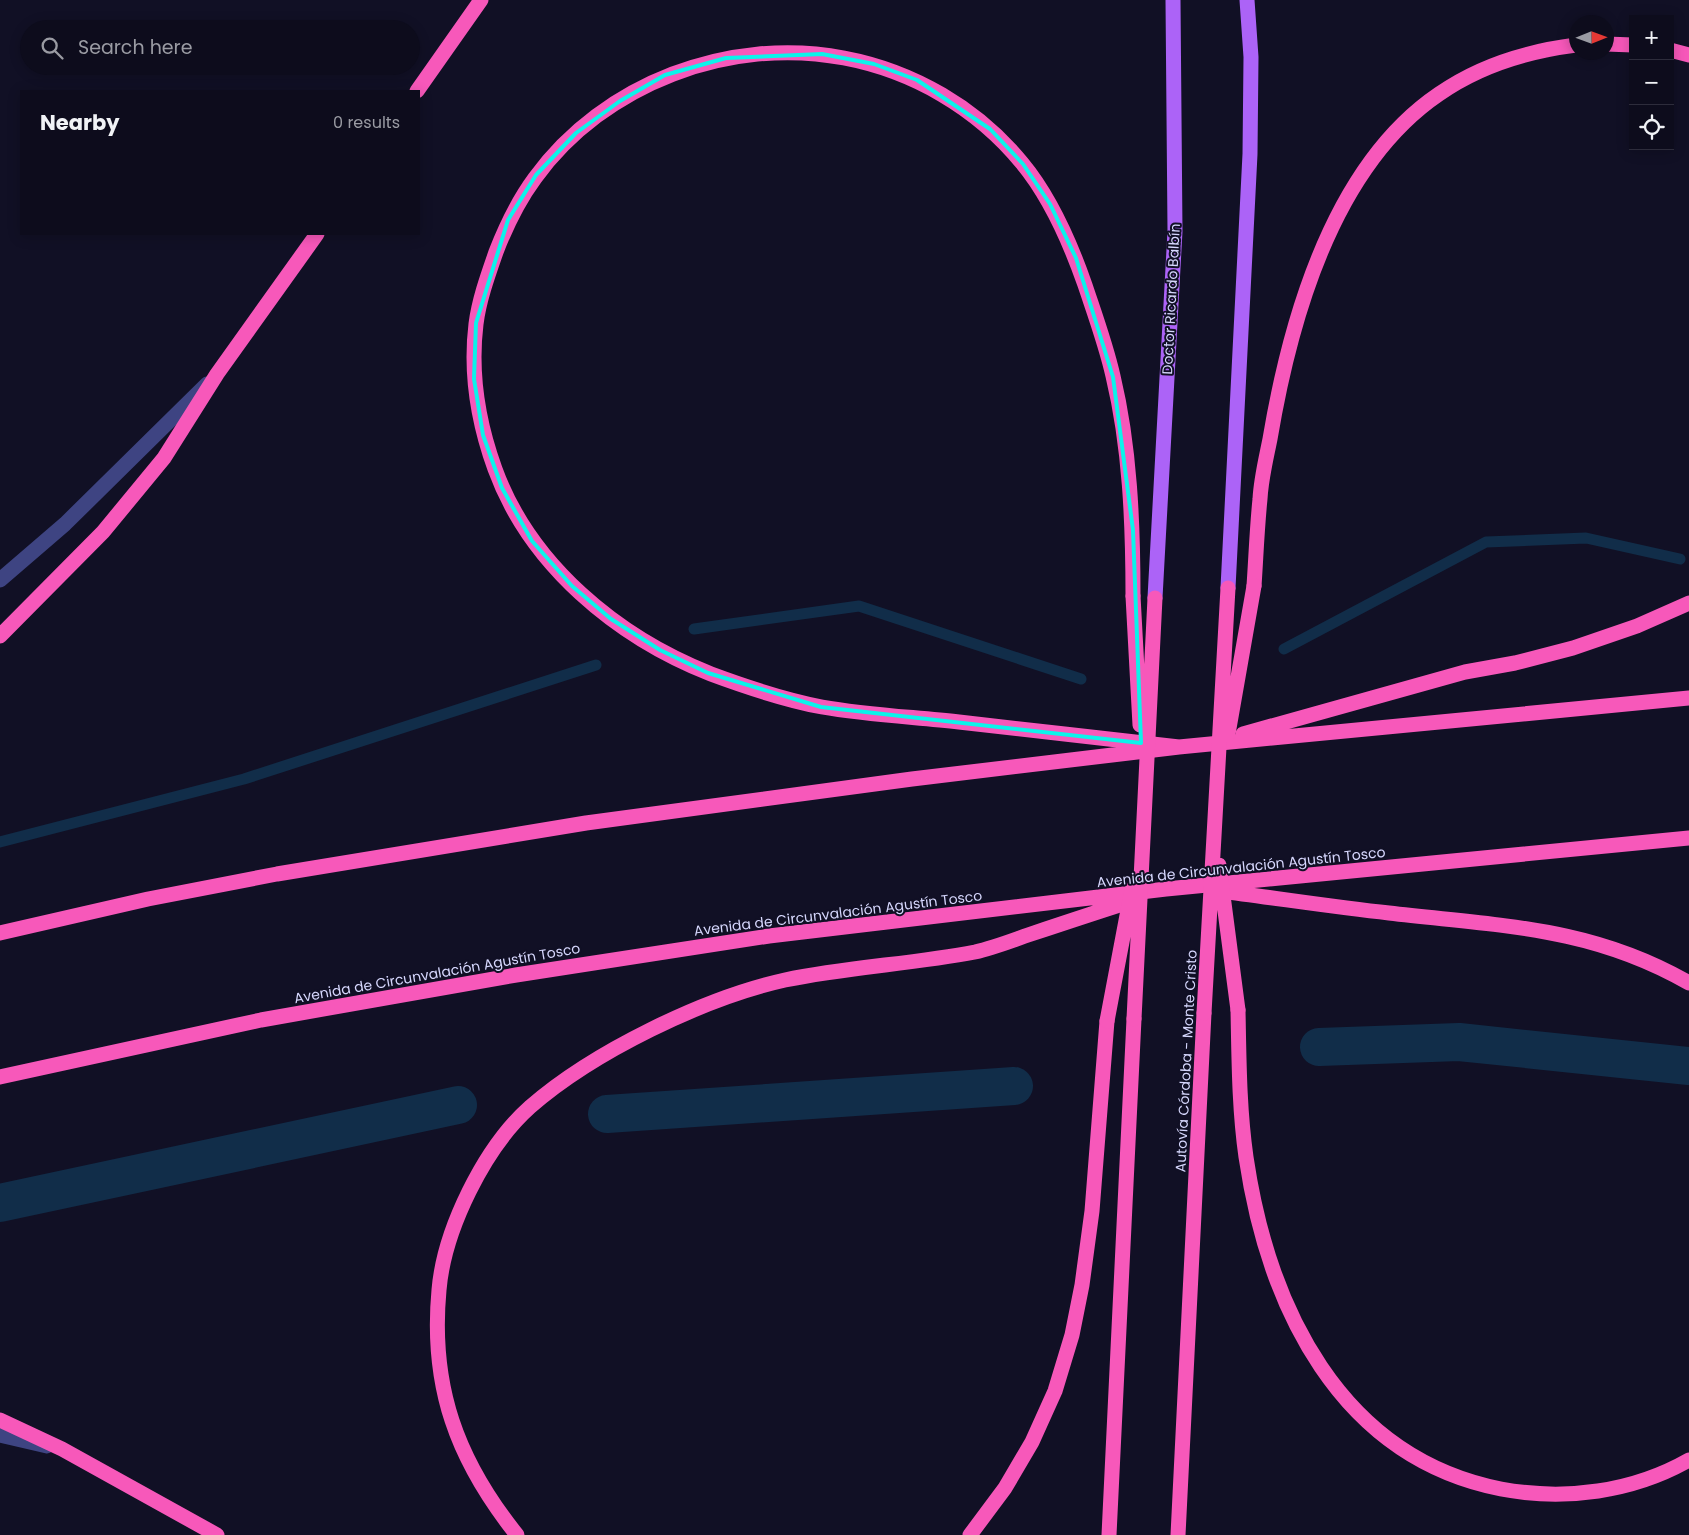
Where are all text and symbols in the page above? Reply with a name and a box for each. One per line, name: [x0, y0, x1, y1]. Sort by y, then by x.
north arrow: [1569, 15, 1614, 60]
map controls: [1629, 15, 1674, 150]
button: +: [1629, 15, 1674, 60]
search box: [20, 20, 420, 75]
icon: search: [38, 34, 66, 62]
text: Search here: [78, 34, 192, 61]
button: −: [1629, 60, 1674, 105]
button: locate: [1629, 105, 1674, 150]
text: Nearby: [40, 108, 120, 137]
text: 0 results: [333, 111, 400, 134]
street label: Doctor Ricardo Balbín: [1157, 223, 1185, 375]
street label: Avenida de Circunvalación Agustín Tosco: [1096, 842, 1386, 892]
street label: Avenida de Circunvalación Agustín Tosco: [693, 885, 983, 941]
street label: Avenida de Circunvalación Agustín Tosco: [292, 938, 582, 1008]
street label: Autovía Córdoba - Monte Cristo: [1170, 949, 1202, 1173]

